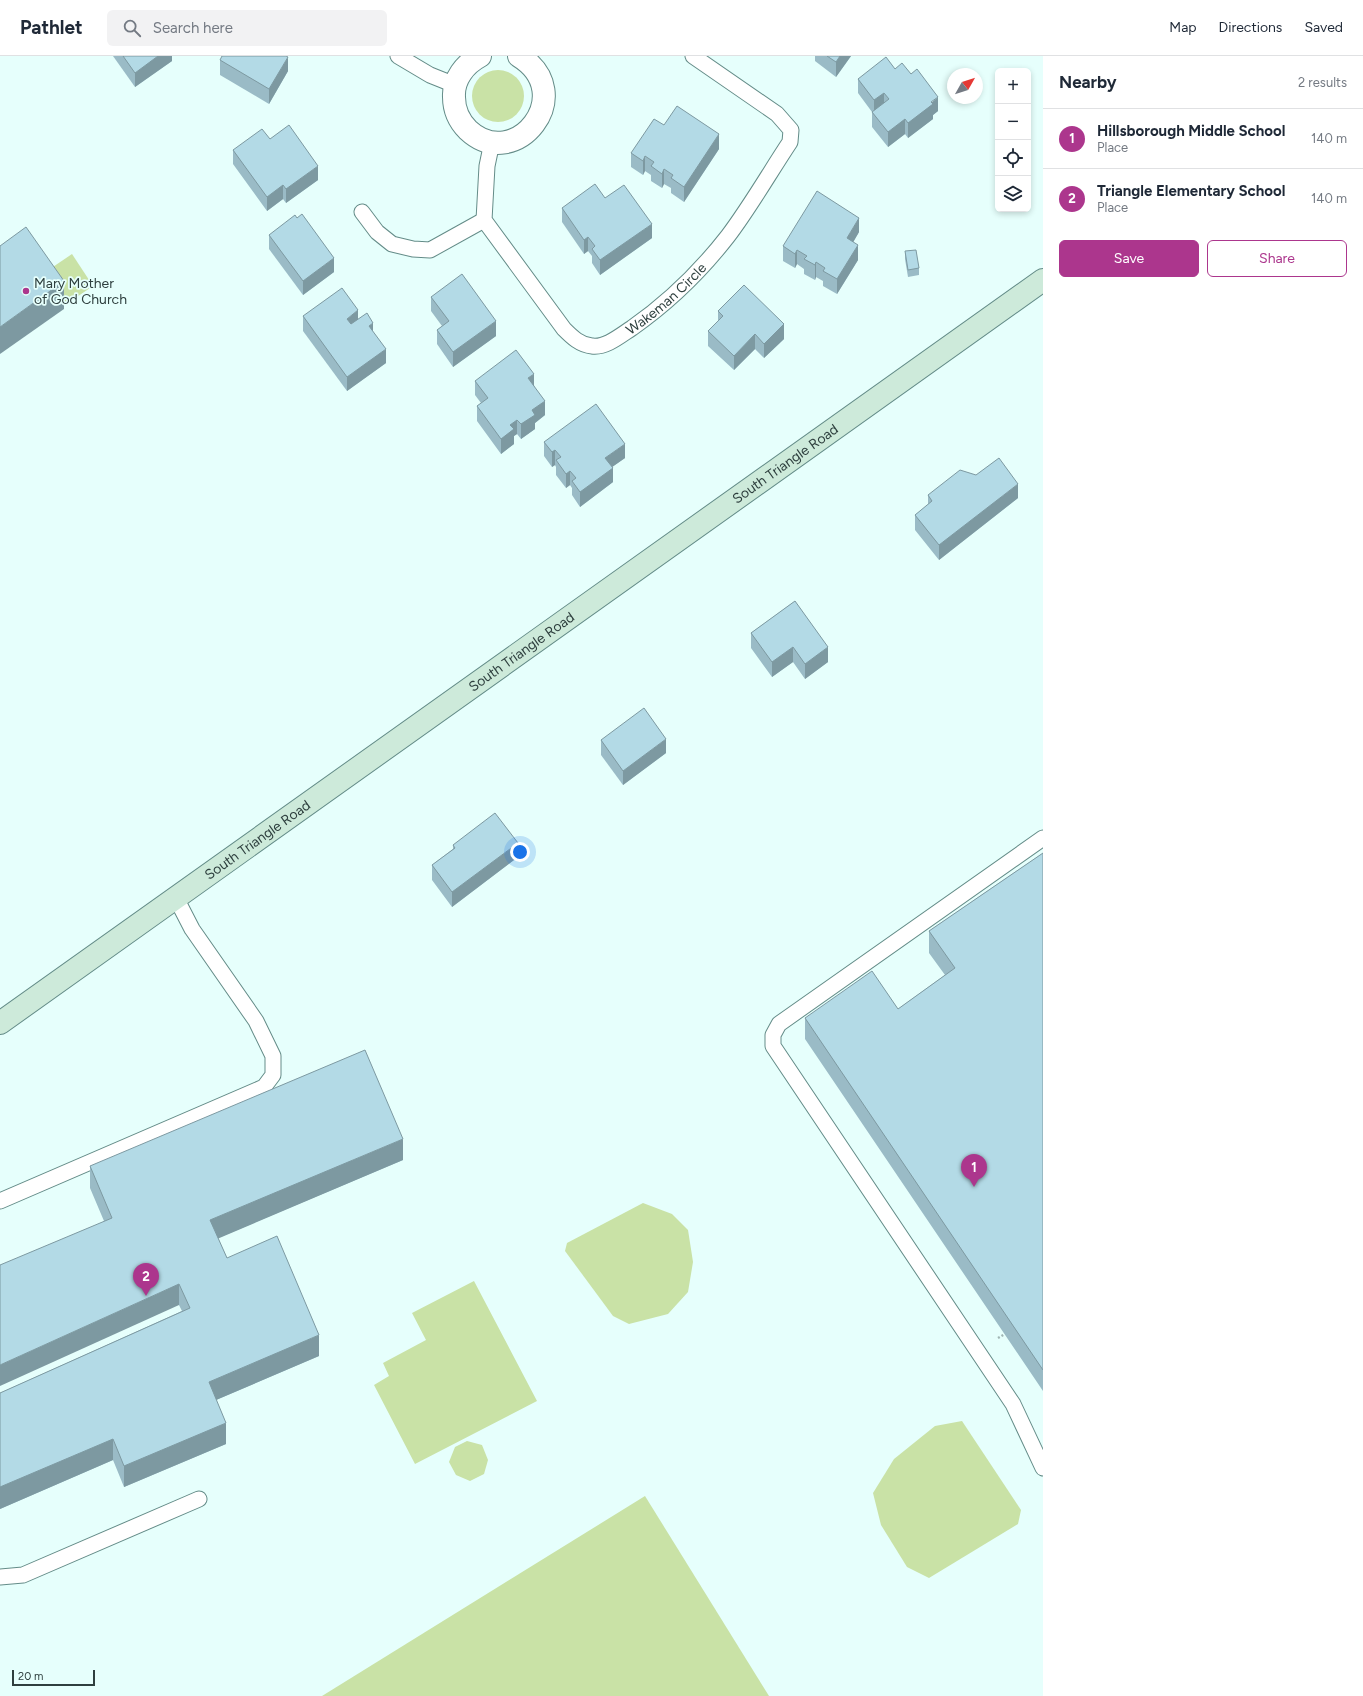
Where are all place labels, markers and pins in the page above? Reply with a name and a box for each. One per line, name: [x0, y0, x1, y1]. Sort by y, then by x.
place label: Mary Mother of God Church: [34, 275, 127, 308]
marker: Mary Mother of God Church: [21, 286, 31, 296]
pin: 1: [961, 1154, 987, 1187]
pin: 2: [133, 1263, 159, 1296]

